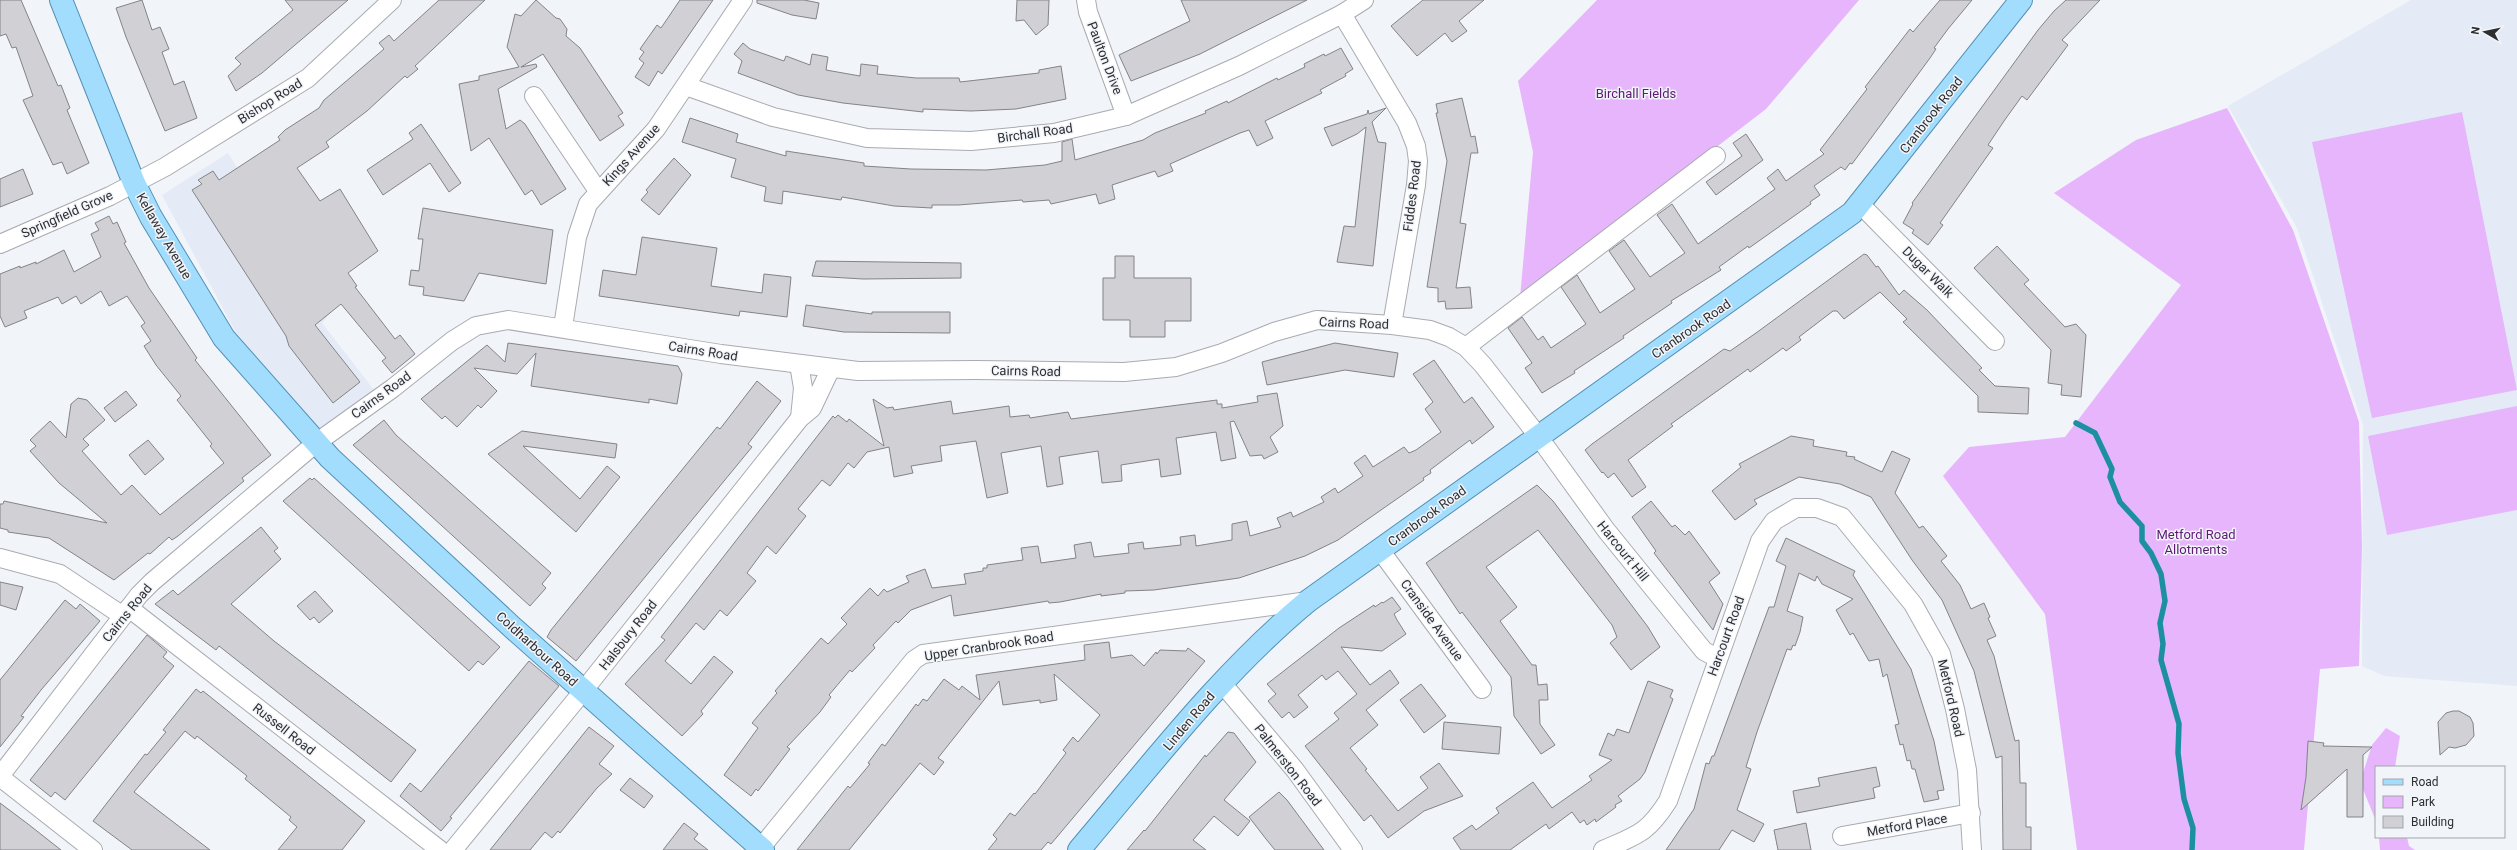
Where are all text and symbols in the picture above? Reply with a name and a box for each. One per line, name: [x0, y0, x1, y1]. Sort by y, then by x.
north arrow: [2465, 12, 2505, 52]
street label: Paulton Drive: [1084, 20, 1126, 97]
text: N: [2469, 25, 2483, 35]
street label: Cranbrook Road: [1896, 74, 1966, 156]
street label: Bishop Road: [235, 75, 305, 127]
park label: Birchall Fields: [1596, 86, 1677, 101]
street label: Birchall Road: [996, 120, 1074, 146]
street label: Kings Avenue: [599, 121, 663, 189]
street label: Fiddes Road: [1400, 160, 1424, 232]
street label: Springfield Grove: [19, 187, 115, 241]
street label: Kellaway Avenue: [133, 190, 195, 282]
street label: Dugar Walk: [1899, 243, 1957, 301]
street label: Cranbrook Road: [1649, 296, 1733, 362]
street label: Cairns Road: [1319, 314, 1389, 332]
street label: Cairns Road: [667, 338, 739, 364]
street label: Cairns Road: [991, 363, 1061, 379]
street label: Cairns Road: [348, 368, 414, 422]
street label: Cranbrook Road: [1385, 483, 1469, 549]
street label: Harcourt Hill: [1594, 518, 1652, 584]
park label: Metford Road Allotments: [2156, 527, 2236, 557]
street label: Cranside Avenue: [1398, 576, 1467, 664]
street label: Cairns Road: [99, 581, 155, 645]
street label: Harcourt Road: [1705, 594, 1747, 678]
street label: Halsbury Road: [596, 597, 660, 673]
street label: Coldharbour Road: [493, 609, 581, 689]
street label: Upper Cranbrook Road: [923, 628, 1055, 664]
street label: Metford Road: [1935, 658, 1967, 738]
street label: Linden Road: [1160, 689, 1218, 753]
street label: Russell Road: [250, 700, 318, 758]
street label: Palmerston Road: [1251, 721, 1325, 809]
legend: [2375, 766, 2505, 838]
text: Road: [2411, 775, 2439, 789]
text: Park: [2411, 795, 2436, 809]
street label: Metford Place: [1866, 811, 1948, 839]
text: Building: [2411, 815, 2454, 829]

